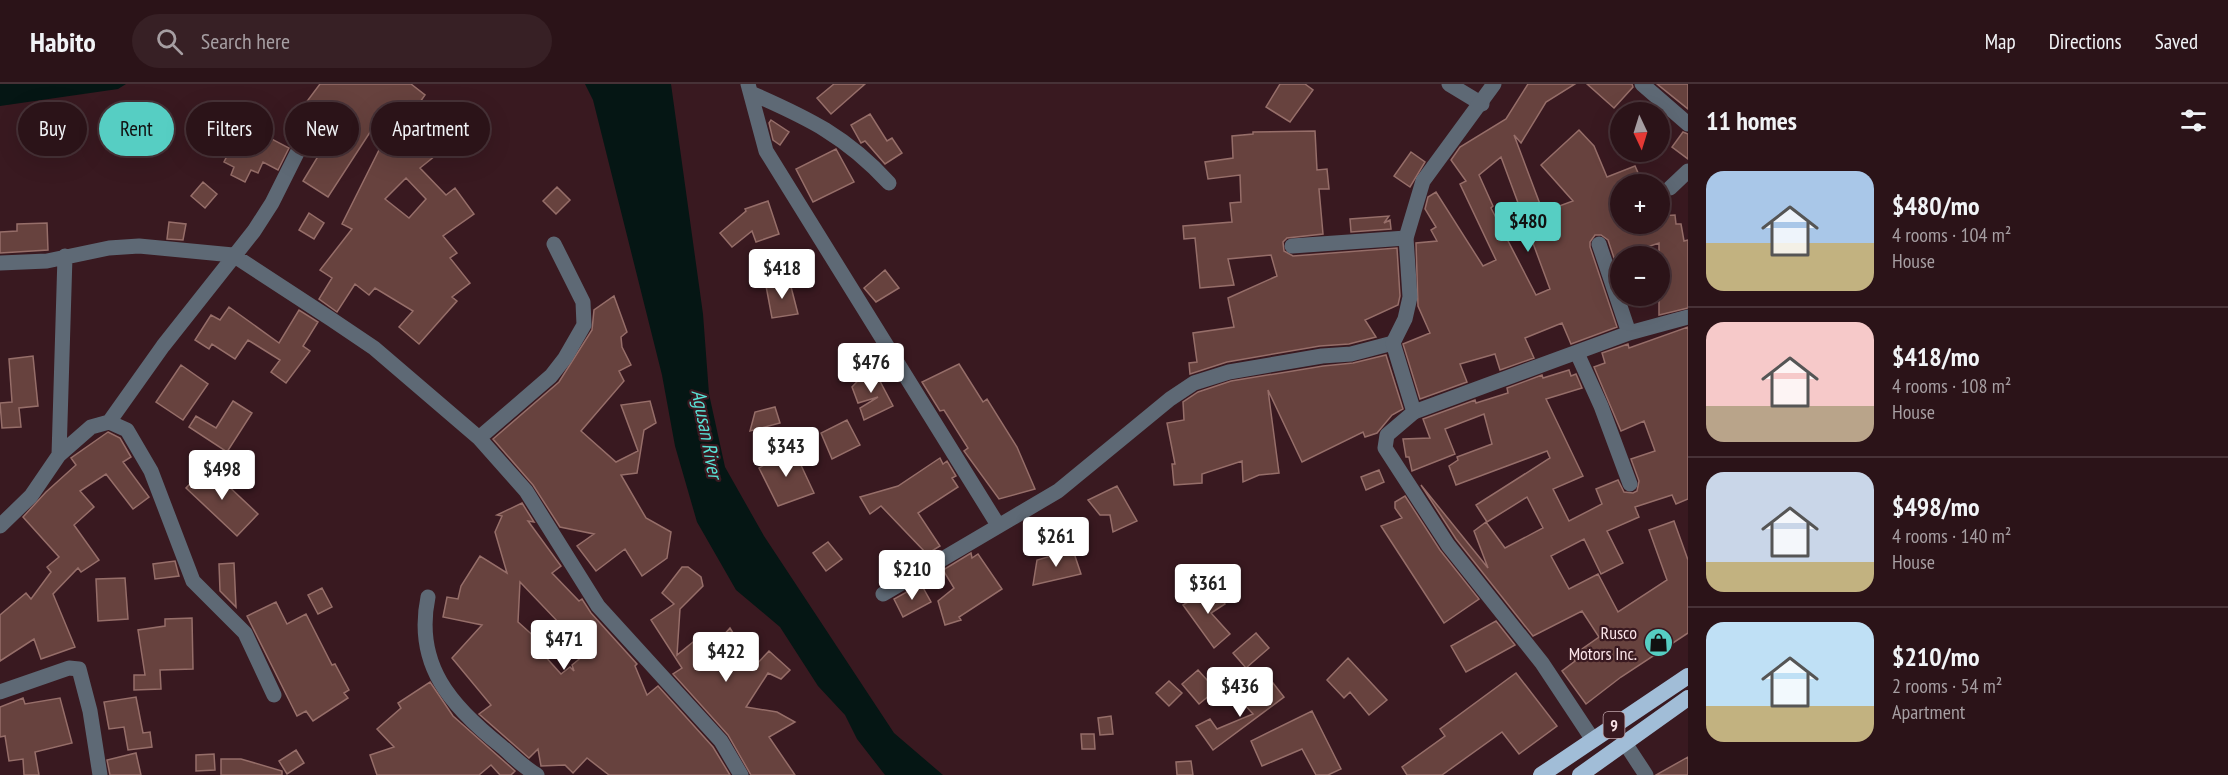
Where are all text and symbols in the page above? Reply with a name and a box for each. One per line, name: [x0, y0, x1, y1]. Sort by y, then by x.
search box: [132, 14, 552, 68]
text: Habito: [30, 23, 96, 60]
icon: search: [153, 25, 186, 58]
text: Search here: [201, 27, 290, 55]
text: Map: [1985, 28, 2016, 55]
text: Directions: [2049, 28, 2122, 55]
text: Saved: [2155, 28, 2198, 55]
chip: Buy: [18, 102, 87, 156]
chip: Rent: [99, 102, 174, 156]
chip: Filters: [186, 102, 273, 156]
chip: New: [285, 102, 359, 156]
chip: Apartment: [371, 102, 490, 156]
north arrow: [1610, 102, 1670, 162]
map controls: [1610, 102, 1670, 306]
text: 11 homes: [1706, 104, 1797, 137]
icon: filters: [2177, 104, 2210, 137]
button: +: [1610, 174, 1670, 234]
text: $480/mo: [1892, 189, 1980, 222]
icon: home: [1754, 195, 1826, 267]
pin: $480: [1492, 202, 1564, 253]
text: $480: [1509, 208, 1547, 234]
text: 4 rooms · 104 m²: [1892, 222, 2011, 248]
button: −: [1610, 246, 1670, 306]
text: House: [1892, 248, 1935, 274]
pin: $418: [746, 249, 818, 300]
text: $418: [763, 255, 801, 281]
text: $418/mo: [1892, 340, 1980, 373]
pin: $476: [835, 343, 907, 394]
icon: home: [1754, 346, 1826, 418]
text: $476: [852, 349, 890, 375]
text: 4 rooms · 108 m²: [1892, 373, 2011, 399]
water label: Agusan River: [686, 387, 729, 483]
text: House: [1892, 399, 1935, 425]
pin: $343: [750, 427, 822, 478]
text: $343: [767, 433, 805, 459]
pin: $498: [186, 450, 258, 501]
text: $498: [203, 456, 241, 482]
text: $498/mo: [1892, 490, 1980, 523]
icon: home: [1754, 496, 1826, 568]
pin: $261: [1020, 517, 1092, 568]
text: $261: [1037, 523, 1075, 549]
text: 4 rooms · 140 m²: [1892, 523, 2011, 549]
text: House: [1892, 549, 1935, 575]
pin: $210: [876, 550, 948, 601]
text: $210: [893, 556, 931, 582]
pin: $361: [1172, 564, 1244, 615]
text: $361: [1189, 570, 1227, 596]
pin: $471: [528, 620, 600, 671]
place label: Rusco Motors Inc.: [1569, 621, 1637, 665]
text: $471: [545, 626, 583, 652]
shop icon: Rusco Motors Inc.: [1642, 626, 1674, 658]
pin: $422: [690, 632, 762, 683]
text: $422: [707, 638, 745, 664]
text: $210/mo: [1892, 640, 1980, 673]
icon: home: [1754, 646, 1826, 718]
pin: $436: [1204, 667, 1276, 718]
text: $436: [1221, 673, 1259, 699]
text: 2 rooms · 54 m²: [1892, 673, 2002, 699]
text: Apartment: [1892, 699, 1965, 725]
road number: 9: [1604, 712, 1624, 738]

